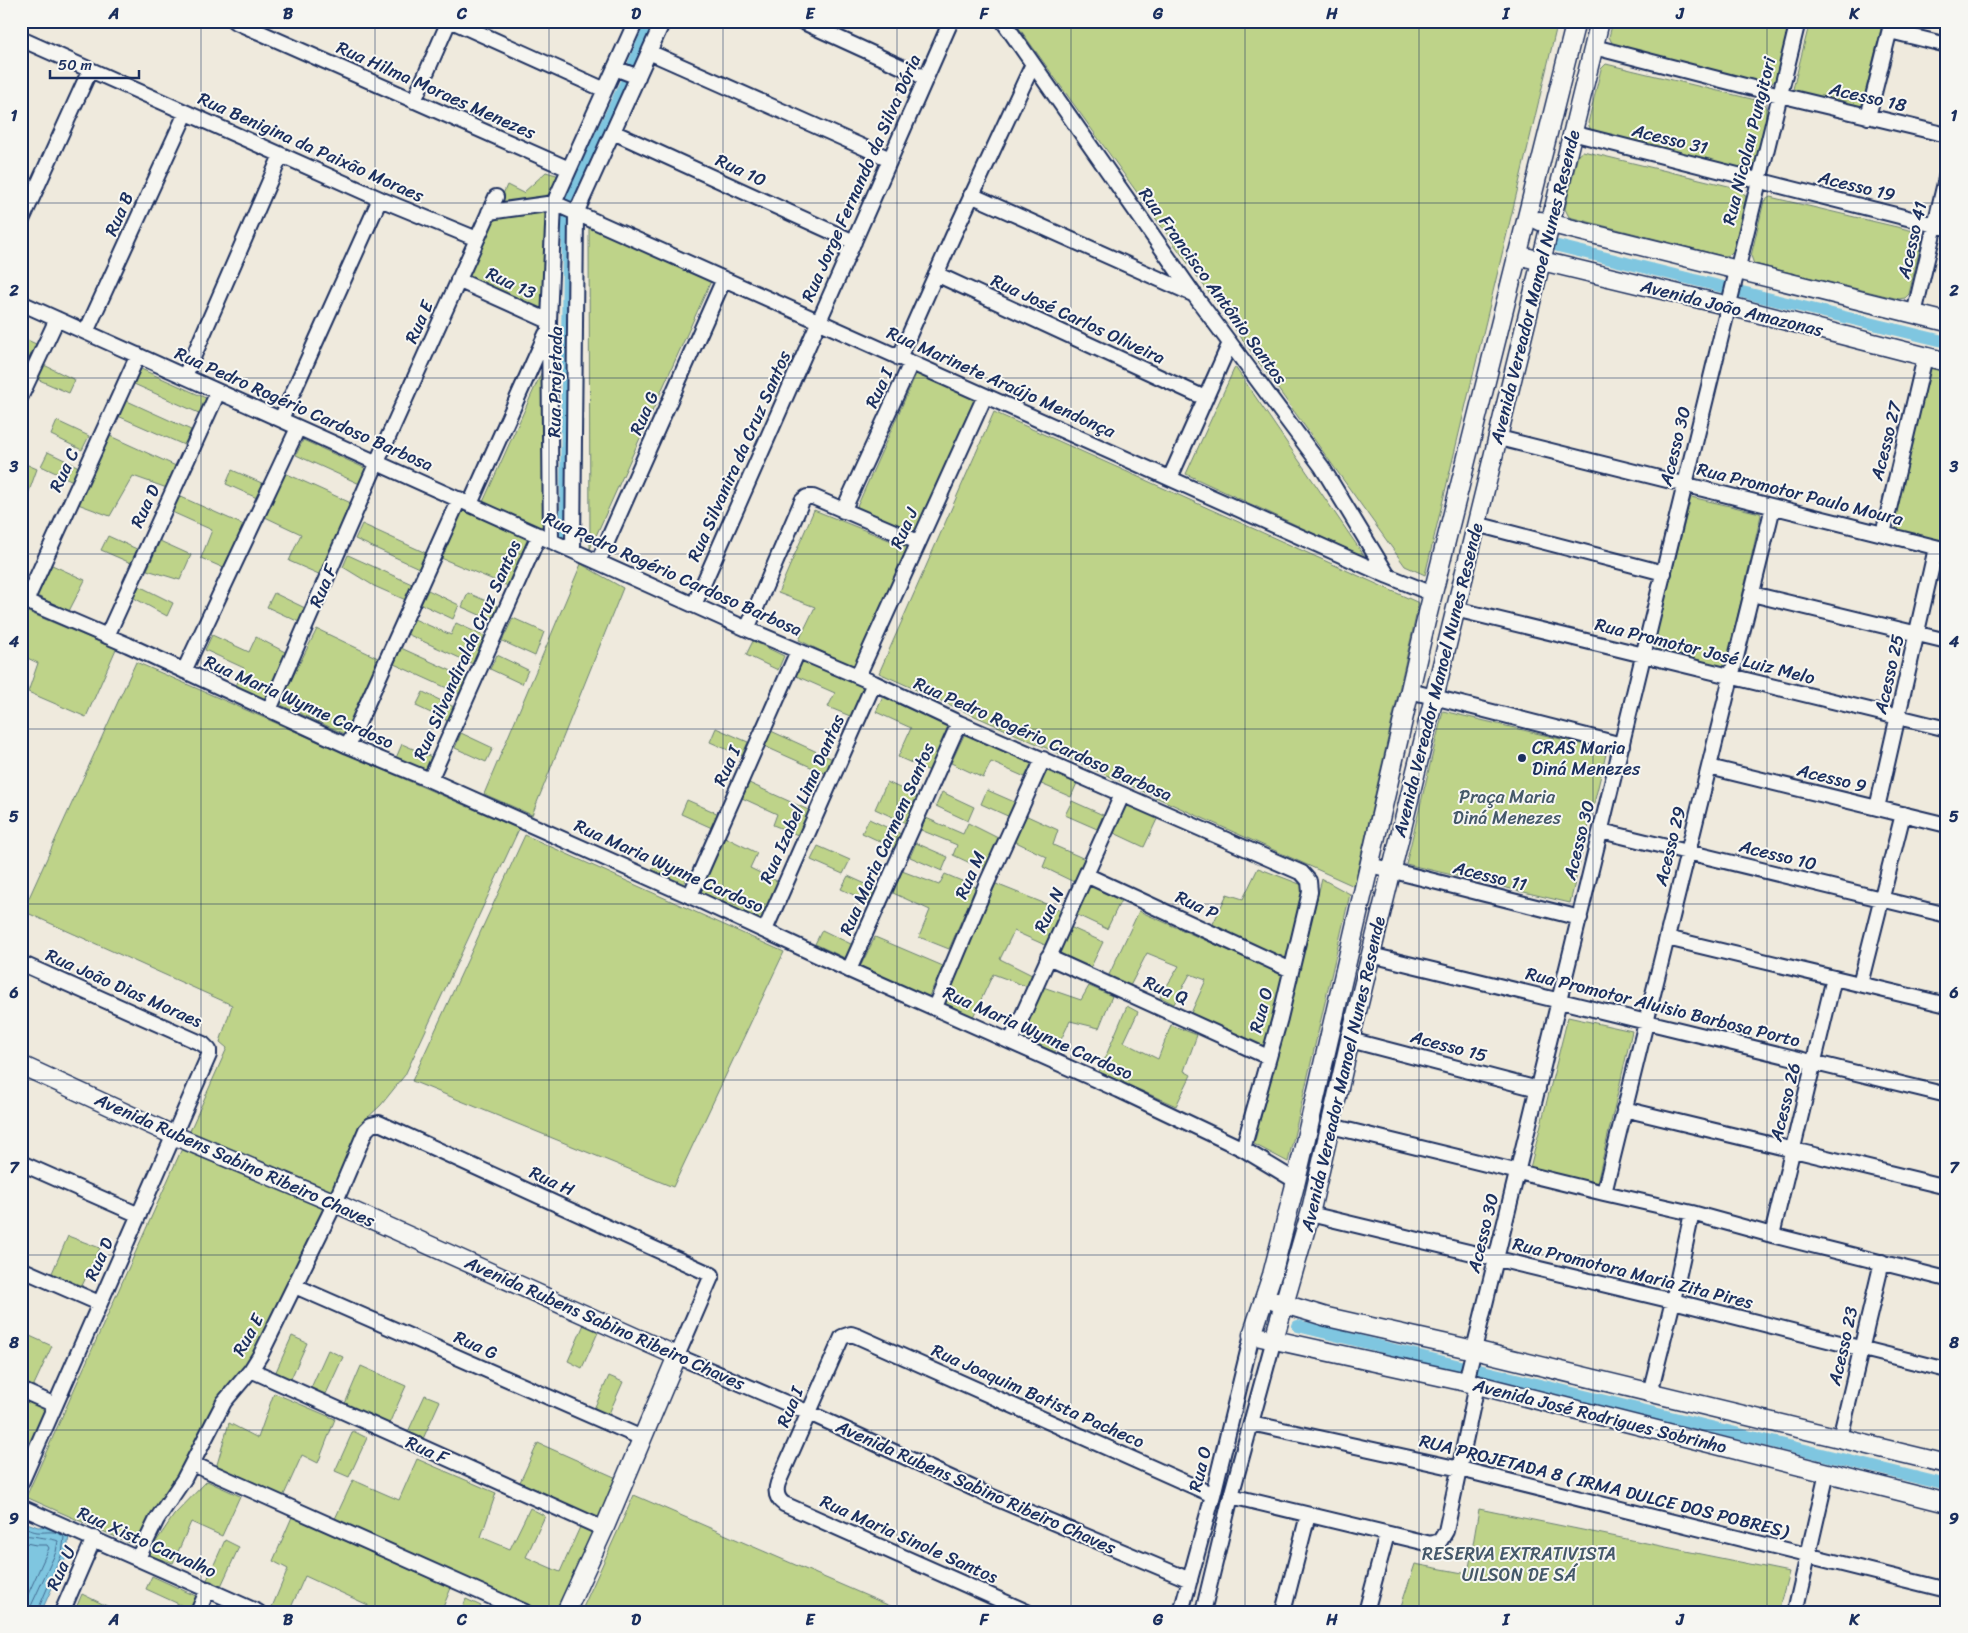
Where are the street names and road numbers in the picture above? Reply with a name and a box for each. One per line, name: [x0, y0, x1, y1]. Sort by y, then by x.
street label: Rua Hilma Moraes Menezes: [331, 32, 542, 149]
street label: Rua Jorge Fernando da Silva Dória: [792, 49, 930, 307]
street label: Rua Nicolau Pungitori: [1713, 53, 1786, 228]
street label: Acesso 18: [1825, 72, 1910, 121]
street label: Rua Benigina da Paixão Moraes: [193, 83, 430, 212]
street label: Acesso 31: [1628, 114, 1712, 164]
street label: Avenida Vereador Manoel Nunes Resende: [1480, 126, 1590, 448]
street label: Rua 10: [710, 144, 772, 196]
street label: Acesso 19: [1814, 161, 1899, 211]
street label: Rua Francisco Antônio Santos: [1130, 180, 1296, 392]
street label: Rua B: [95, 187, 143, 241]
street label: Acesso 41: [1887, 198, 1936, 283]
street label: Rua 13: [481, 258, 541, 309]
street label: Rua José Carlos Oliveira: [986, 265, 1170, 373]
street label: Avenida João Amazonas: [1636, 270, 1827, 346]
street label: Rua E: [395, 294, 443, 349]
street label: Rua Marinete Araújo Mendonça: [881, 317, 1122, 447]
street label: Rua Projetada: [538, 326, 572, 438]
street label: Rua Pedro Rogério Cardoso Barbosa: [169, 337, 439, 481]
street label: Rua Silvanira da Cruz Santos: [678, 345, 800, 567]
street label: Rua I: [856, 361, 903, 414]
street label: Rua G: [620, 386, 668, 440]
street label: Acesso 27: [1861, 397, 1912, 485]
street label: Acesso 30: [1649, 403, 1700, 490]
street label: Rua C: [40, 443, 88, 497]
street label: Rua Promotor Paulo Moura: [1694, 453, 1907, 535]
street label: Rua D: [121, 479, 169, 533]
street label: Rua J: [881, 501, 928, 554]
street label: Rua Pedro Rogério Cardoso Barbosa: [538, 502, 808, 646]
street label: Avenida Vereador Manoel Nunes Resende: [1383, 519, 1493, 841]
street label: Rua Silvandiralda Cruz Santos: [404, 534, 530, 765]
street label: Rua F: [300, 558, 347, 613]
street label: Rua Promotor José Luiz Melo: [1592, 608, 1818, 694]
street label: Acesso 25: [1864, 631, 1914, 718]
street label: Rua Maria Wynne Cardoso: [199, 646, 399, 758]
street label: Rua Pedro Rogério Cardoso Barbosa: [908, 667, 1178, 811]
street label: Rua Izabel Lima Dantas: [750, 708, 854, 889]
street label: Rua Maria Carmem Santos: [830, 737, 944, 941]
street label: Rua I: [704, 739, 751, 791]
street label: Acesso 9: [1793, 754, 1870, 802]
street label: Acesso 30: [1553, 797, 1604, 884]
street label: Acesso 29: [1644, 803, 1695, 890]
street label: Rua Maria Wynne Cardoso: [569, 810, 769, 922]
street label: Acesso 10: [1735, 830, 1820, 880]
street label: Rua M: [945, 845, 995, 904]
street label: Acesso 11: [1449, 851, 1531, 901]
street label: Rua P: [1170, 881, 1224, 929]
street label: Rua N: [1025, 882, 1074, 938]
street label: Avenida Vereador Manoel Nunes Resende: [1291, 913, 1395, 1236]
street label: Rua João Dias Moraes: [41, 939, 208, 1037]
street label: Rua Promotor Aluisio Barbosa Porto: [1522, 957, 1804, 1057]
street label: Rua Q: [1138, 966, 1194, 1014]
street label: Rua Maria Wynne Cardoso: [938, 977, 1138, 1089]
street label: Rua O: [1240, 984, 1282, 1036]
street label: Acesso 15: [1406, 1020, 1491, 1072]
street label: Acesso 26: [1760, 1059, 1810, 1146]
street label: Avenida Rubens Sabino Ribeiro Chaves: [89, 1083, 381, 1237]
street label: Rua H: [524, 1157, 580, 1206]
street label: Acesso 30: [1457, 1190, 1508, 1277]
street label: Rua Promotora Maria Zita Pires: [1509, 1228, 1757, 1319]
street label: Rua D: [75, 1232, 123, 1286]
street label: Avenida Rubens Sabino Ribeiro Chaves: [459, 1246, 751, 1400]
street label: Acesso 23: [1818, 1303, 1868, 1389]
street label: Rua E: [223, 1307, 273, 1362]
street label: Rua G: [449, 1321, 503, 1369]
street label: Rua Joaquim Batista Pacheco: [926, 1334, 1150, 1458]
street label: Avenida José Rodrigues Sobrinho: [1469, 1369, 1730, 1463]
street label: Rua I: [767, 1380, 814, 1432]
street label: Avenida Rubens Sabino Ribeiro Chaves: [830, 1410, 1122, 1564]
street label: RUA PROJETADA 8 ( IRMA DULCE DOS POBRES): [1416, 1425, 1794, 1548]
street label: Rua F: [400, 1426, 455, 1474]
street label: Rua O: [1179, 1443, 1221, 1495]
street label: Rua Maria Sinole Santos: [815, 1485, 1004, 1593]
street label: Rua Xisto Carvalho: [72, 1497, 222, 1587]
street label: Rua U: [37, 1539, 85, 1596]

